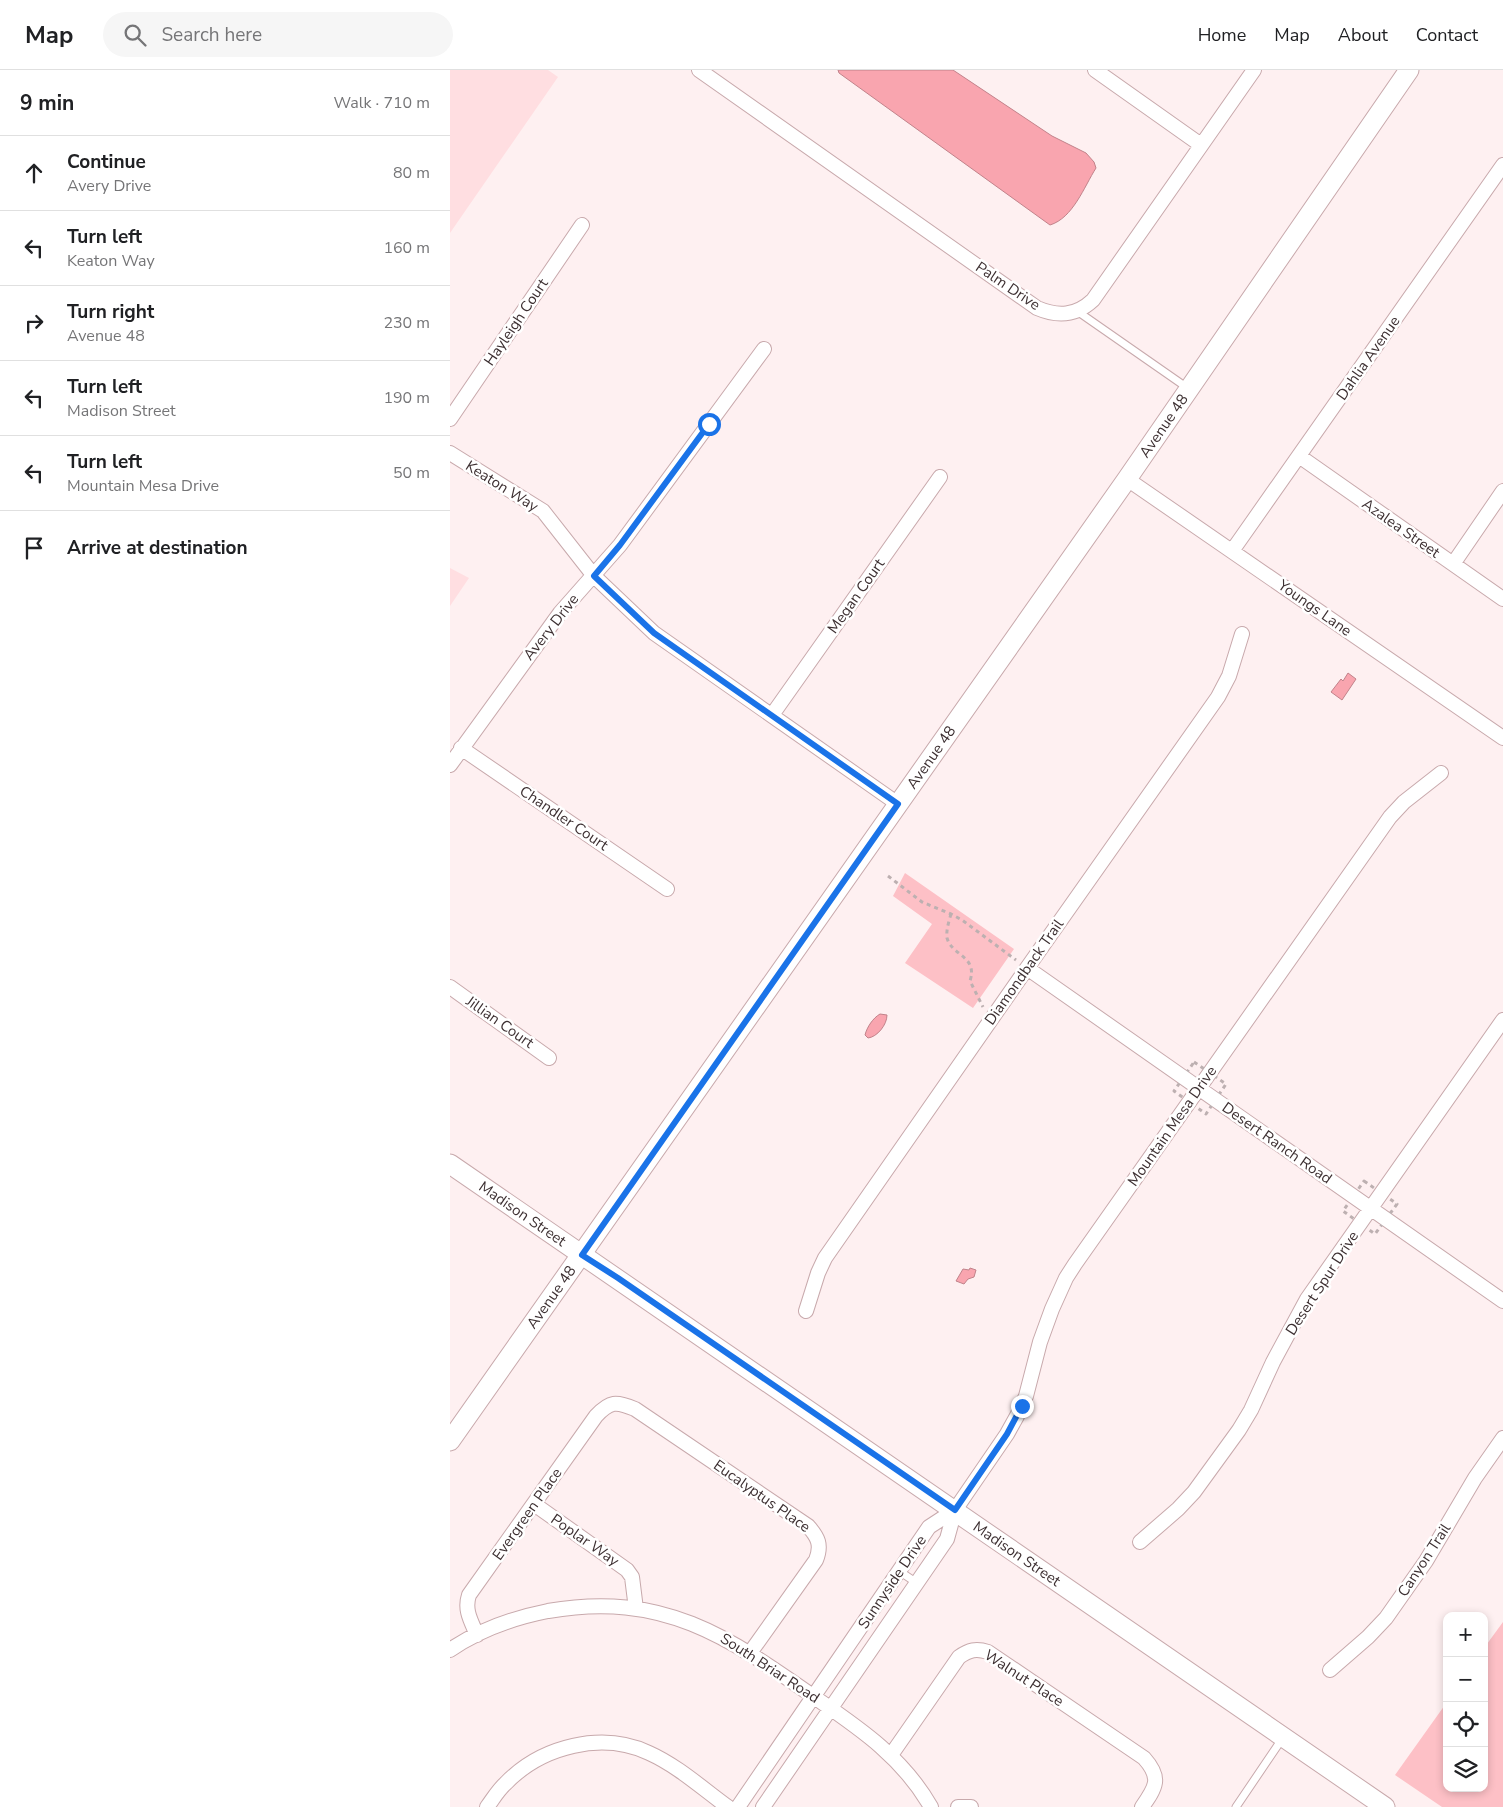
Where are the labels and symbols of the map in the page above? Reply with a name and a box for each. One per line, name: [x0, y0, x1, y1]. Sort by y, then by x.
street label: Palm Drive: [972, 257, 1044, 315]
street label: Hayleigh Court: [479, 274, 553, 370]
street label: Dahlia Avenue: [1332, 312, 1404, 404]
street label: Avenue 48: [1135, 390, 1193, 461]
route start: [698, 413, 721, 436]
street label: Keaton Way: [462, 456, 542, 516]
street label: Azalea Street: [1358, 494, 1445, 563]
street label: Megan Court: [823, 554, 890, 637]
street label: Youngs Lane: [1273, 575, 1356, 641]
street label: Avery Drive: [519, 590, 583, 664]
street label: Avenue 48: [902, 722, 960, 793]
street label: Chandler Court: [516, 781, 613, 855]
street label: Diamondback Trail: [980, 915, 1068, 1029]
street label: Jillian Court: [461, 991, 538, 1053]
street label: Mountain Mesa Drive: [1123, 1062, 1221, 1190]
street label: Desert Ranch Road: [1218, 1098, 1336, 1188]
street label: Madison Street: [475, 1177, 571, 1251]
street label: Desert Spur Drive: [1281, 1227, 1363, 1339]
street label: Avenue 48: [522, 1261, 580, 1333]
route end: [1011, 1395, 1034, 1418]
street label: Eucalyptus Place: [710, 1455, 814, 1537]
street label: Evergreen Place: [488, 1464, 566, 1564]
street label: Poplar Way: [547, 1509, 623, 1571]
street label: Madison Street: [969, 1517, 1065, 1591]
street label: Canyon Trail: [1393, 1519, 1455, 1601]
street label: Sunnyside Drive: [853, 1531, 931, 1633]
street label: South Briar Road: [716, 1628, 824, 1708]
street label: Walnut Place: [980, 1645, 1068, 1711]

